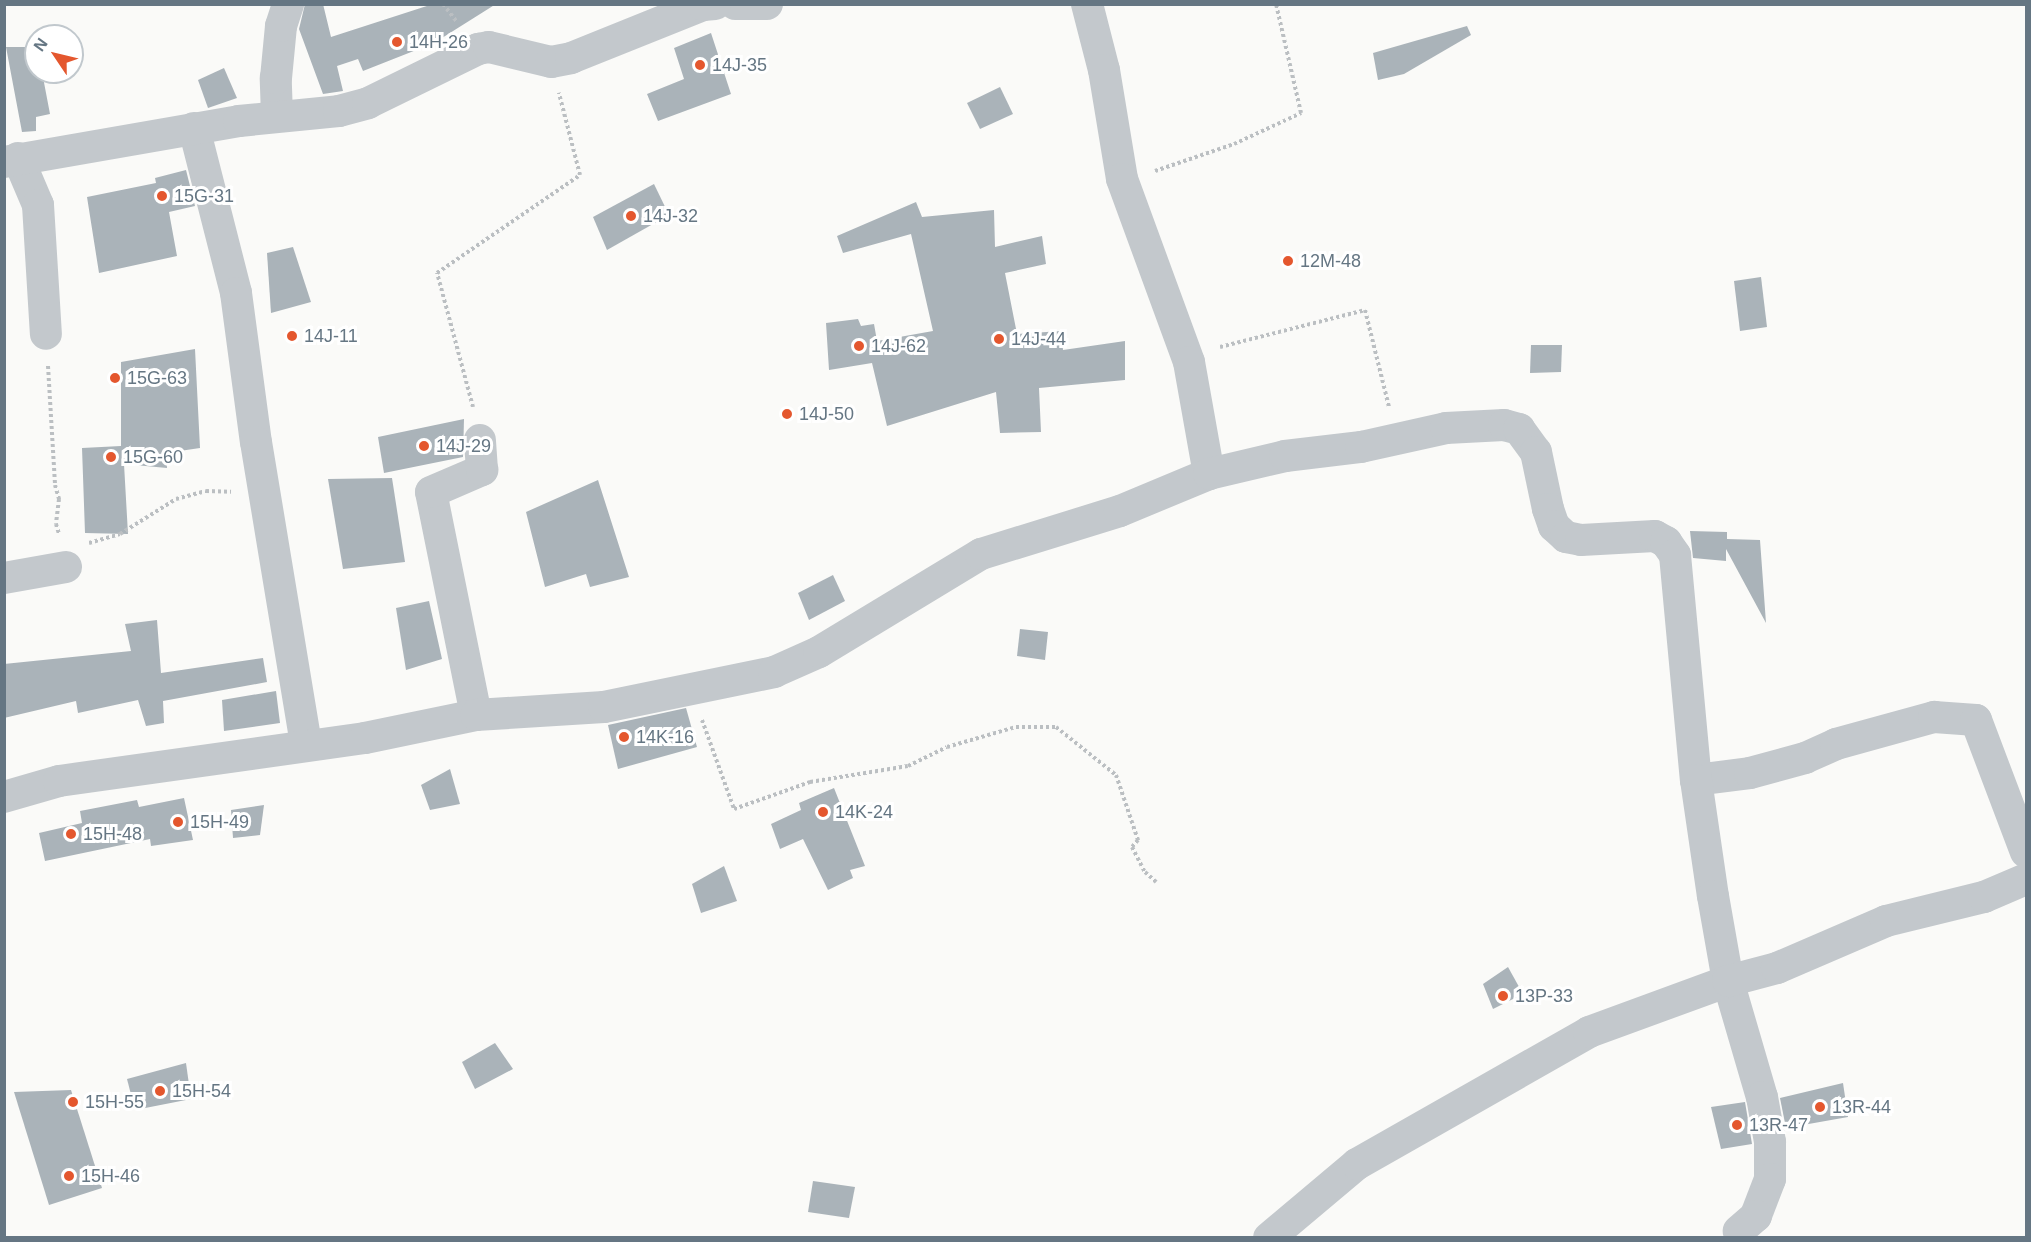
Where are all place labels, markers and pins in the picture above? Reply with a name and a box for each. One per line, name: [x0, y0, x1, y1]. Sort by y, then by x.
place label: 14H-26: [409, 31, 468, 53]
marker: 14H-26: [390, 35, 404, 49]
place label: 14J-35: [712, 54, 767, 76]
marker: 14J-35: [693, 58, 707, 72]
place label: 15G-31: [174, 185, 234, 207]
marker: 15G-31: [155, 189, 169, 203]
place label: 14J-32: [643, 205, 698, 227]
marker: 14J-32: [624, 209, 638, 223]
place label: 12M-48: [1300, 250, 1361, 272]
marker: 12M-48: [1281, 254, 1295, 268]
place label: 14J-11: [304, 325, 358, 347]
place label: 14J-44: [1011, 328, 1066, 350]
marker: 14J-11: [285, 329, 299, 343]
marker: 14J-44: [992, 332, 1006, 346]
place label: 14J-62: [871, 335, 926, 357]
marker: 14J-62: [852, 339, 866, 353]
place label: 15G-63: [127, 367, 187, 389]
marker: 15G-63: [108, 371, 122, 385]
place label: 14J-50: [799, 403, 854, 425]
marker: 14J-50: [780, 407, 794, 421]
place label: 14J-29: [436, 435, 491, 457]
marker: 14J-29: [417, 439, 431, 453]
place label: 15G-60: [123, 446, 183, 468]
marker: 15G-60: [104, 450, 118, 464]
place label: 14K-16: [636, 726, 694, 748]
marker: 14K-16: [617, 730, 631, 744]
place label: 14K-24: [835, 801, 893, 823]
marker: 14K-24: [816, 805, 830, 819]
place label: 15H-49: [190, 811, 249, 833]
marker: 15H-49: [171, 815, 185, 829]
place label: 15H-48: [83, 823, 142, 845]
marker: 15H-48: [64, 827, 78, 841]
place label: 13P-33: [1515, 985, 1573, 1007]
marker: 13P-33: [1496, 989, 1510, 1003]
place label: 15H-54: [172, 1080, 231, 1102]
marker: 15H-54: [153, 1084, 167, 1098]
place label: 15H-55: [85, 1091, 144, 1113]
marker: 15H-55: [66, 1095, 80, 1109]
place label: 13R-44: [1832, 1096, 1891, 1118]
marker: 13R-44: [1813, 1100, 1827, 1114]
place label: 13R-47: [1749, 1114, 1808, 1136]
marker: 13R-47: [1730, 1118, 1744, 1132]
place label: 15H-46: [81, 1165, 140, 1187]
marker: 15H-46: [62, 1169, 76, 1183]

